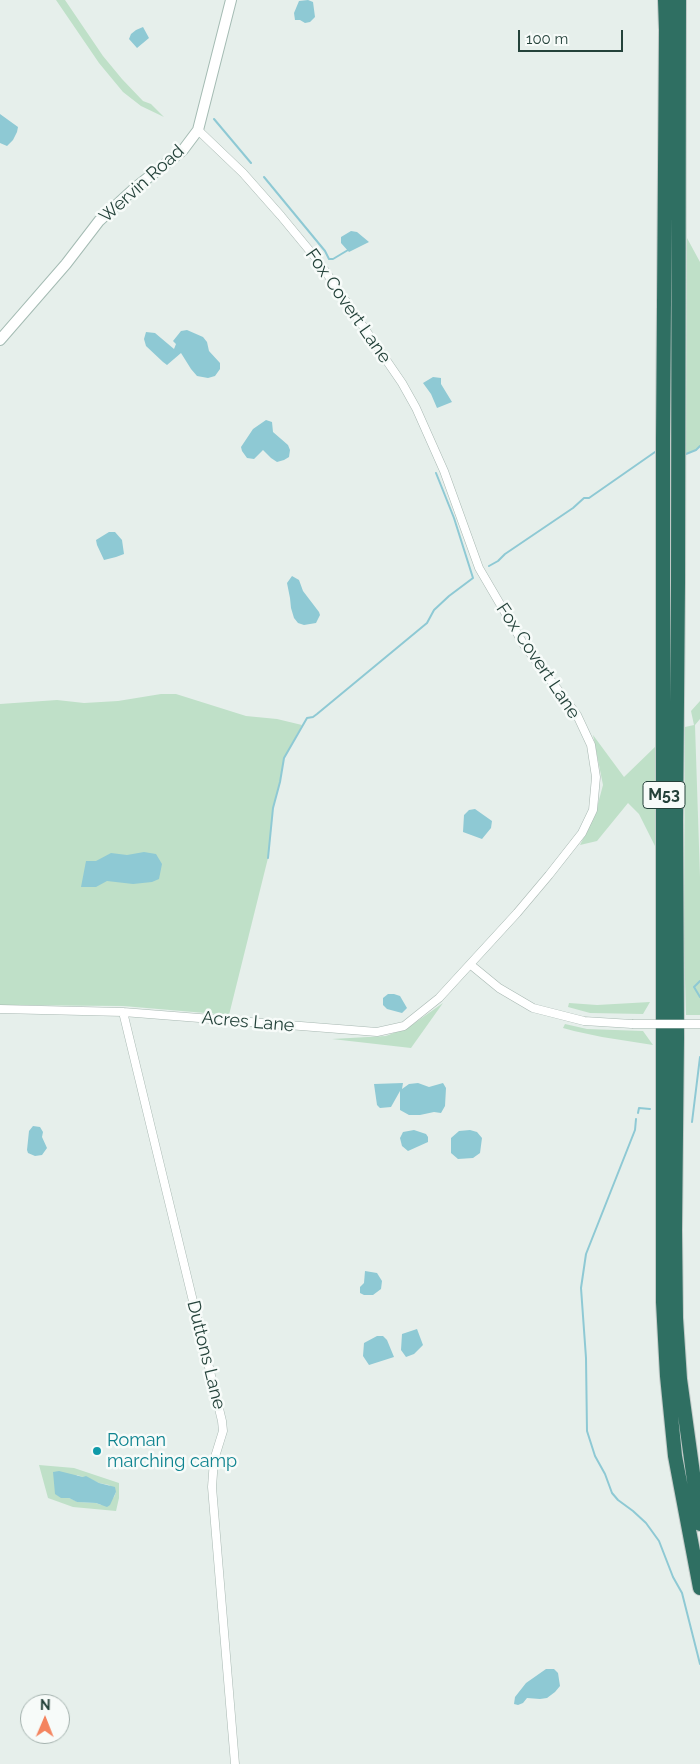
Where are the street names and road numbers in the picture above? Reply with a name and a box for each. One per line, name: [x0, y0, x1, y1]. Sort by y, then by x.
street label: Wervin Road: [95, 140, 189, 228]
street label: Fox Covert Lane: [300, 245, 396, 367]
street label: Fox Covert Lane: [491, 599, 585, 723]
road number: M53: [643, 782, 685, 808]
street label: Acres Lane: [201, 1007, 295, 1037]
street label: Duttons Lane: [182, 1298, 230, 1412]

